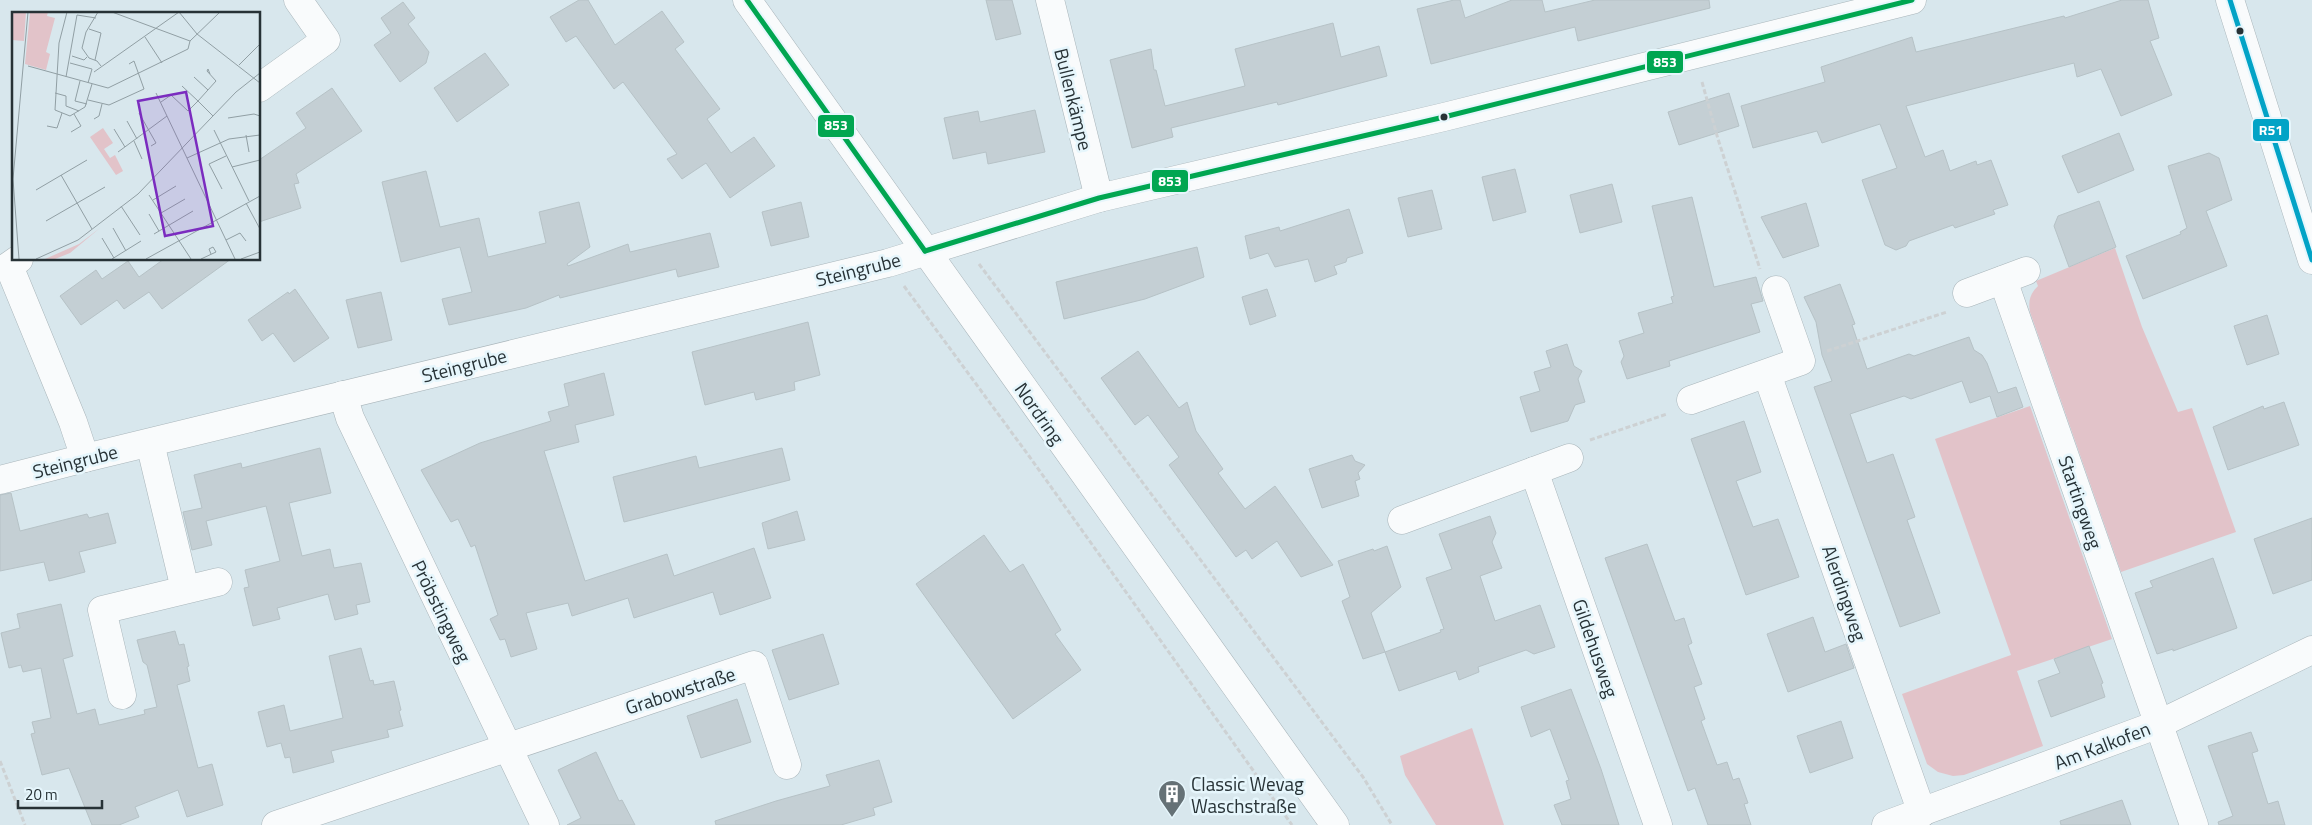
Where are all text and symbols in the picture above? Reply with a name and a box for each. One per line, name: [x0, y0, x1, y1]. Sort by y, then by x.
inset map: [12, 12, 260, 260]
unlabelled marker: [2235, 26, 2245, 36]
street label: Bullenkämpe: [1047, 45, 1101, 153]
line badge: 853: [1646, 50, 1684, 74]
text: 853: [1653, 51, 1677, 72]
unlabelled marker: [1439, 112, 1449, 122]
line badge: 853: [817, 114, 855, 138]
text: 853: [824, 114, 848, 135]
line badge: R51: [2252, 118, 2290, 142]
text: R51: [2259, 119, 2283, 140]
line badge: 853: [1151, 169, 1189, 193]
text: 853: [1158, 170, 1182, 191]
street label: Steingrube: [812, 244, 904, 294]
street label: Steingrube: [418, 340, 510, 390]
street label: Nordring: [1008, 376, 1072, 450]
street label: Steingrube: [29, 436, 121, 486]
street label: Startingweg: [2051, 451, 2111, 553]
street label: Alerdingweg: [1815, 541, 1875, 645]
street label: Pröbstingweg: [405, 555, 479, 667]
street label: Gildehusweg: [1566, 595, 1627, 701]
street label: Grabowstraße: [621, 659, 739, 721]
street label: Am Kalkofen: [2050, 713, 2154, 777]
place label: Classic Wevag Waschstraße: [1191, 769, 1304, 820]
scale bar: [18, 778, 101, 810]
building icon: Classic Wevag Waschstraße: [1157, 779, 1187, 818]
text: 20 m: [25, 783, 58, 806]

